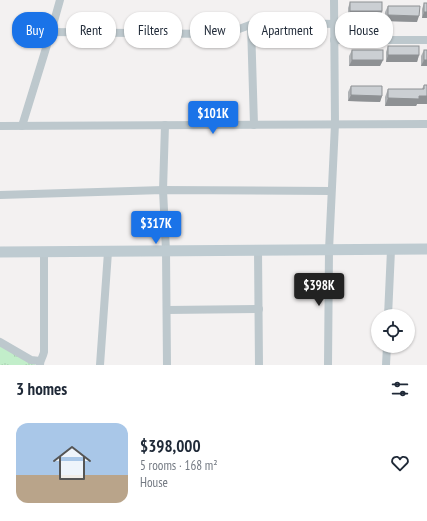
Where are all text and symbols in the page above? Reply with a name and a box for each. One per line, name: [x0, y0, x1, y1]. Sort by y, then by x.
chip: Buy: [12, 12, 58, 48]
chip: Rent: [66, 12, 116, 48]
chip: Filters: [124, 12, 182, 48]
chip: New: [190, 12, 240, 48]
chip: Apartment: [248, 12, 327, 48]
chip: House: [335, 12, 393, 48]
pin: $101K: [185, 101, 241, 135]
text: $101K: [197, 105, 229, 122]
pin: $317K: [128, 211, 184, 245]
text: $317K: [140, 215, 172, 232]
pin: $398K: [291, 273, 347, 307]
text: $398K: [303, 277, 335, 294]
map controls: [371, 309, 415, 353]
button: locate: [371, 309, 415, 353]
text: 3 homes: [16, 378, 67, 400]
icon: filters: [389, 378, 411, 400]
text: $398,000: [140, 435, 201, 457]
icon: home: [48, 439, 96, 487]
icon: heart: [389, 452, 411, 474]
text: 5 rooms · 168 m²: [140, 457, 218, 474]
text: House: [140, 474, 168, 491]

